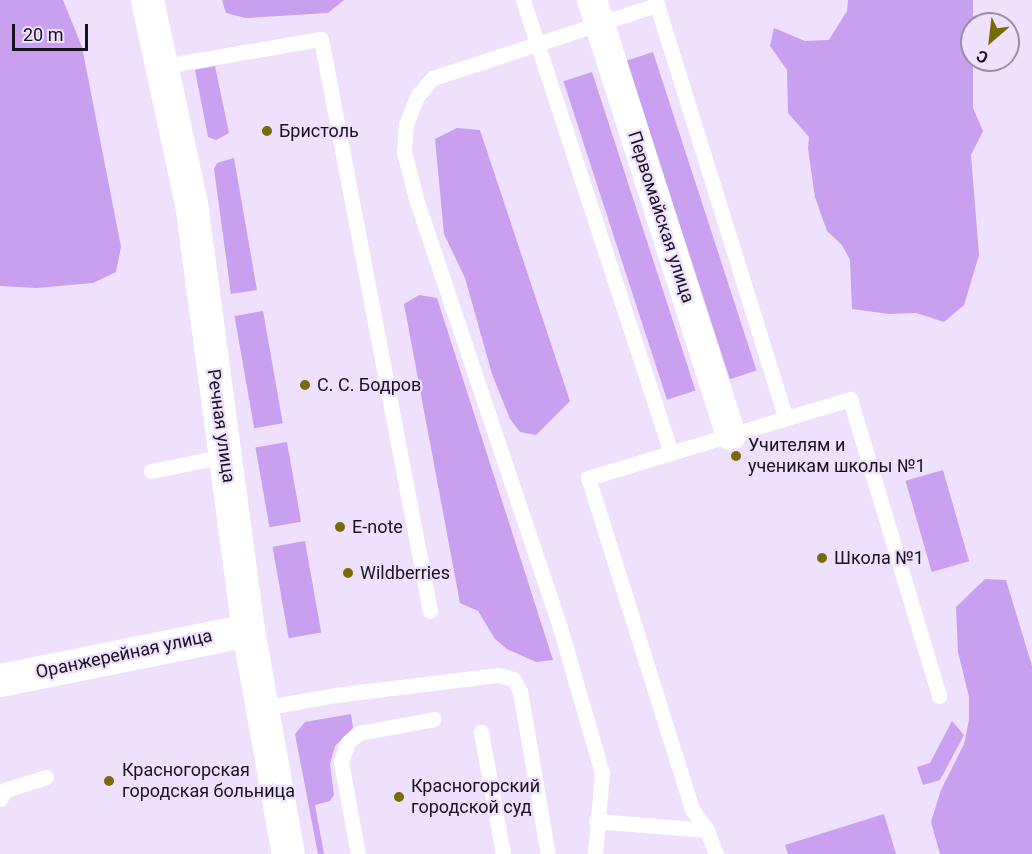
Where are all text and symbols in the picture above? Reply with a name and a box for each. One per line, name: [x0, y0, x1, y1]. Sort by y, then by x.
scale bar: [15, 12, 92, 50]
north arrow: [960, 12, 1020, 72]
text: 20 m: [23, 24, 63, 45]
text: С: [973, 46, 991, 67]
place label: Бристоль: [279, 120, 359, 142]
marker: Бристоль: [260, 124, 274, 138]
street label: Первомайская улица: [623, 128, 699, 306]
street label: Речная улица: [202, 368, 240, 484]
place label: С. С. Бодров: [317, 374, 421, 396]
marker: С. С. Бодров: [298, 378, 312, 392]
place label: Учителям и ученикам школы №1: [748, 435, 926, 478]
marker: Учителям и ученикам школы №1: [729, 449, 743, 463]
place label: E-note: [352, 516, 403, 538]
marker: E-note: [333, 520, 347, 534]
place label: Школа №1: [834, 547, 924, 569]
marker: Школа №1: [815, 551, 829, 565]
place label: Wildberries: [360, 562, 450, 584]
marker: Wildberries: [341, 566, 355, 580]
street label: Оранжерейная улица: [34, 625, 214, 683]
place label: Красногорская городская больница: [122, 760, 295, 802]
marker: Красногорская городская больница: [100, 772, 118, 790]
place label: Красногорский городской суд: [411, 776, 540, 818]
marker: Красногорский городской суд: [392, 790, 406, 804]

